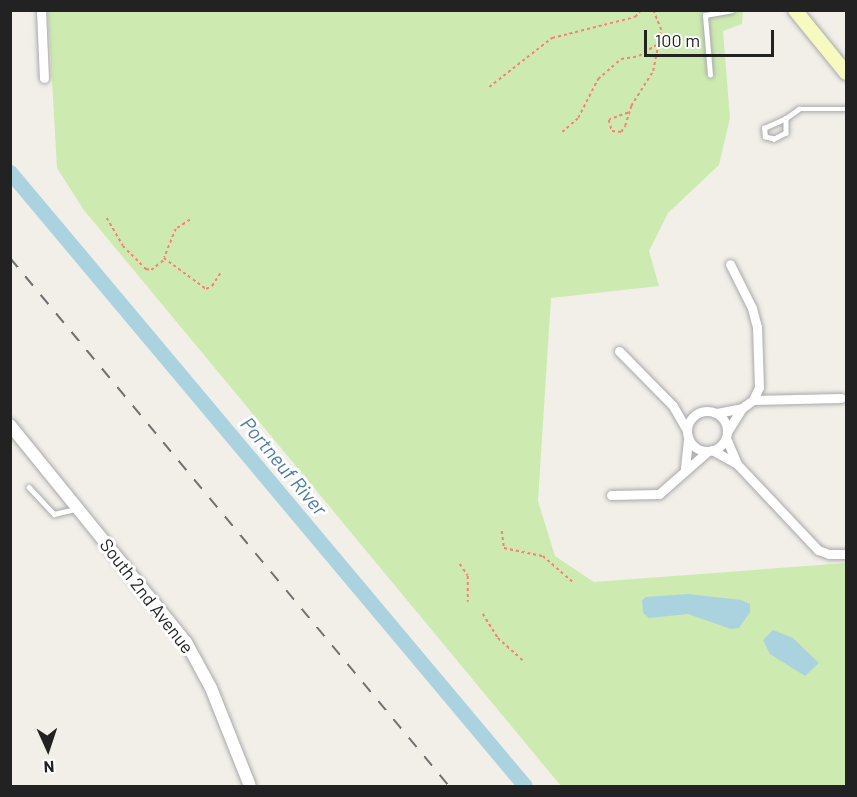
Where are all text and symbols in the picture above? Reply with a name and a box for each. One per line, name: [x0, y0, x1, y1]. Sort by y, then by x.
scale bar: [647, 18, 778, 56]
text: 100 m: [655, 29, 700, 51]
water label: Portneuf River: [236, 412, 332, 520]
street label: South 2nd Avenue: [95, 534, 199, 658]
north arrow: [18, 719, 78, 779]
text: N: [43, 758, 55, 777]

